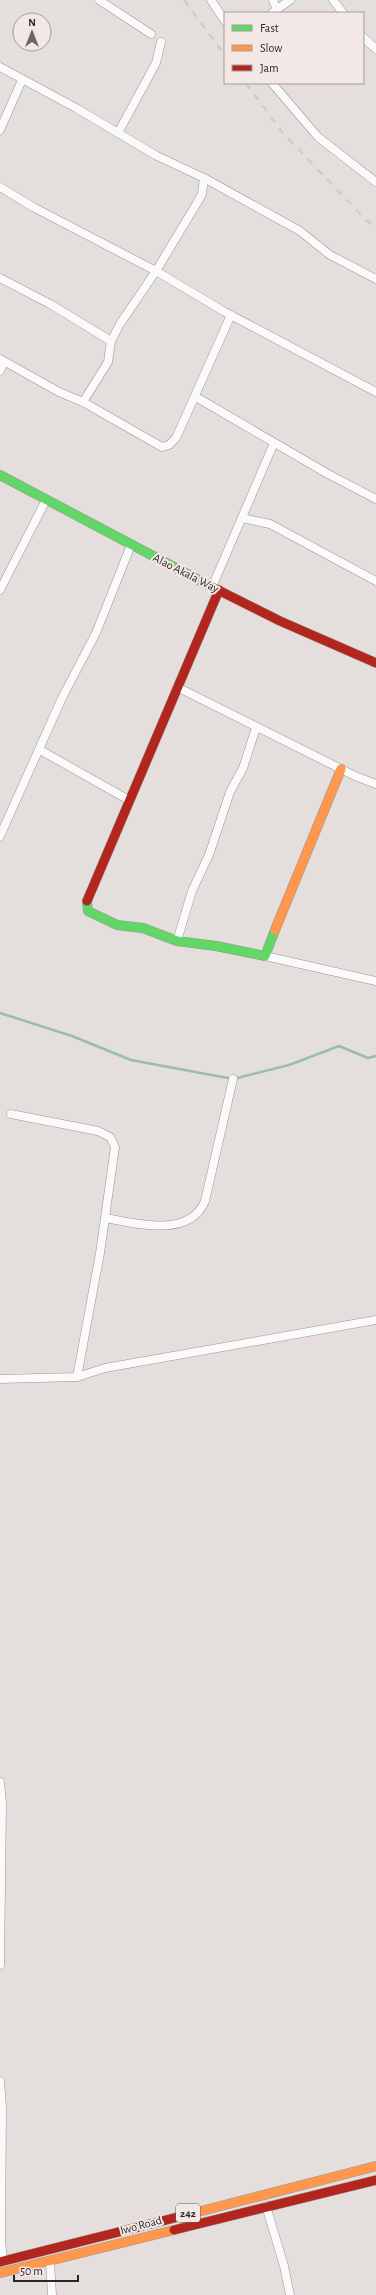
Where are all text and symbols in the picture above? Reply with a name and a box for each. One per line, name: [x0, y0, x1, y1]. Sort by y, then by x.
north arrow: [12, 12, 52, 52]
legend: [224, 12, 364, 84]
text: N: [28, 17, 36, 28]
text: Fast: [260, 22, 279, 34]
text: Slow: [260, 42, 282, 54]
text: Jam: [260, 62, 279, 74]
street label: Alao Akala Way: [151, 551, 221, 596]
road number: 242: [176, 2204, 200, 2222]
street label: Iwo Road: [119, 2214, 163, 2236]
scale bar: [14, 2257, 78, 2283]
text: 50 m: [20, 2265, 43, 2277]

